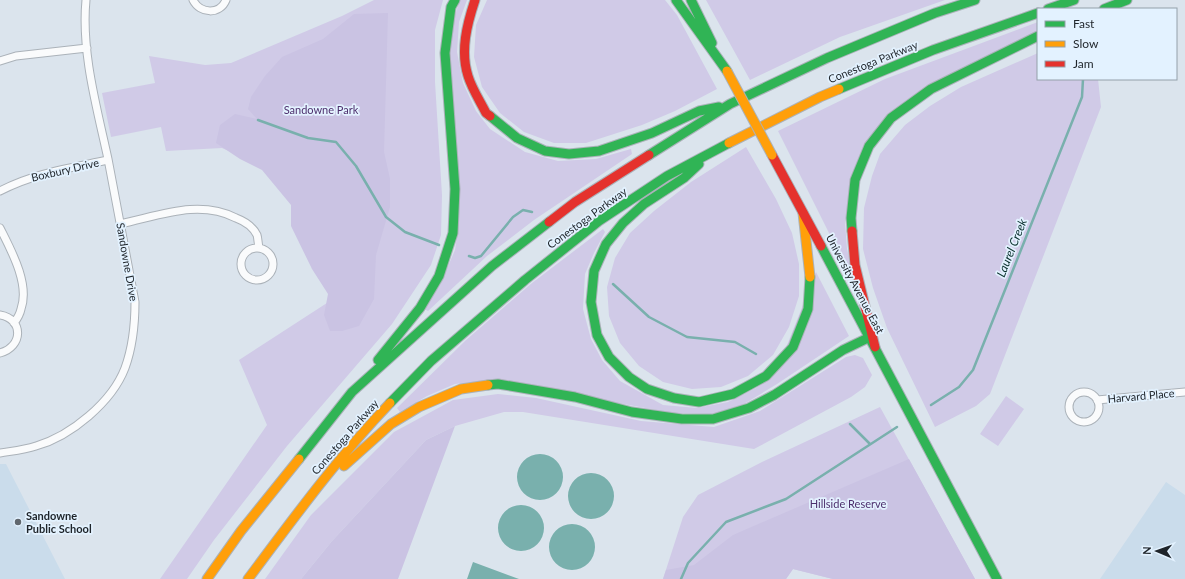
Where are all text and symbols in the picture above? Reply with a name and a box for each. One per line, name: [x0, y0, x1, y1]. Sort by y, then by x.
legend: [1037, 8, 1177, 80]
text: Fast: [1073, 16, 1095, 31]
text: Slow: [1073, 36, 1099, 51]
street label: Conestoga Parkway: [826, 38, 920, 85]
text: Jam: [1073, 56, 1094, 71]
park label: Sandowne Park: [284, 103, 359, 116]
street label: Boxbury Drive: [30, 155, 100, 184]
street label: Conestoga Parkway: [544, 184, 629, 251]
water label: Laurel Creek: [993, 216, 1030, 279]
street label: Sandowne Drive: [114, 222, 141, 302]
street label: University Avenue East: [824, 232, 887, 336]
street label: Harvard Place: [1107, 386, 1175, 405]
street label: Conestoga Parkway: [308, 396, 381, 477]
park label: Hillside Reserve: [810, 497, 886, 510]
place label: Sandowne Public School: [26, 509, 92, 535]
marker: Sandowne Public School: [13, 517, 23, 527]
north arrow: [1137, 531, 1177, 571]
text: N: [1140, 546, 1153, 555]

